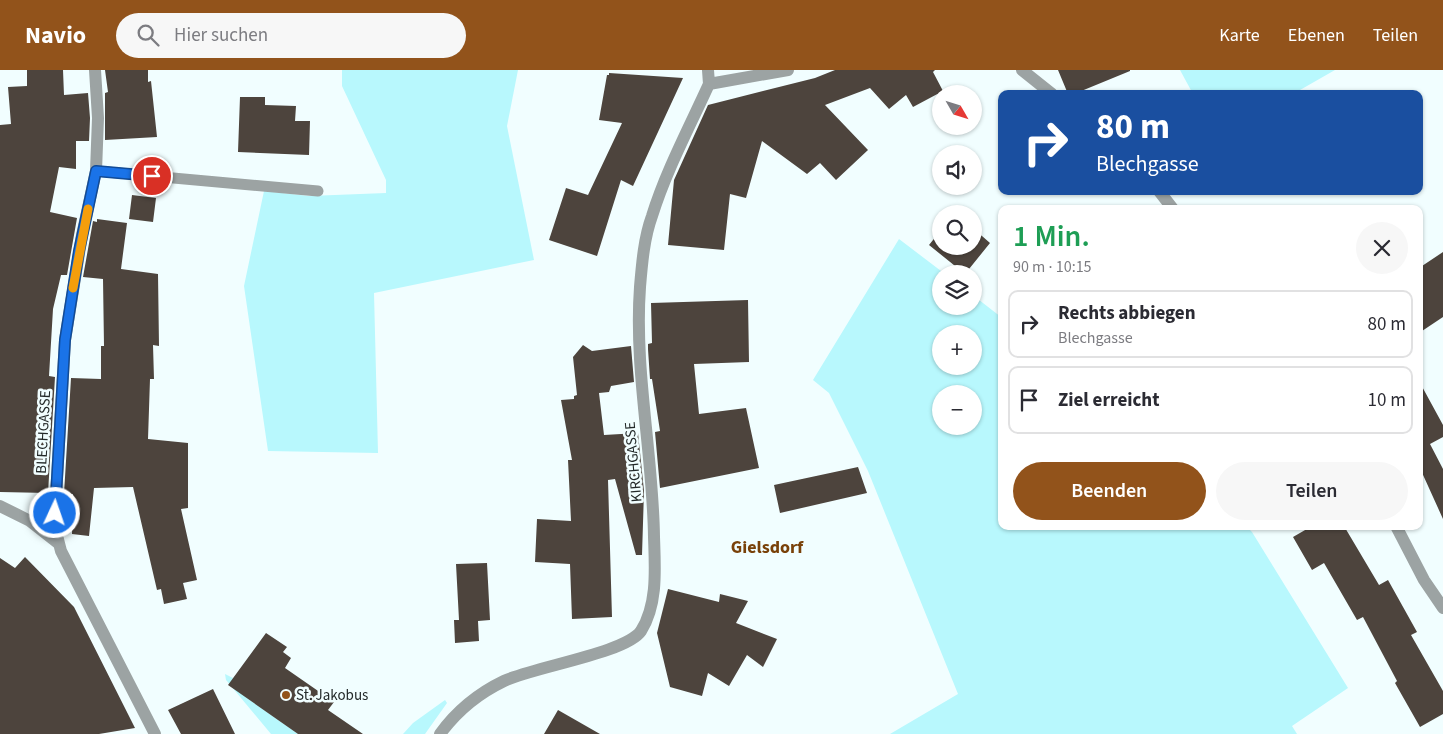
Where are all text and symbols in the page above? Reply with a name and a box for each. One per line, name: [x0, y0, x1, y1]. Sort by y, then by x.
search box: [116, 13, 466, 58]
text: Navio: [25, 18, 86, 53]
icon: search: [134, 21, 162, 49]
text: Hier suchen: [174, 22, 268, 49]
text: Karte: [1219, 23, 1260, 48]
text: Ebenen: [1288, 23, 1345, 48]
text: Teilen: [1373, 23, 1418, 48]
north arrow: [932, 85, 982, 135]
map controls: [932, 85, 982, 435]
text: 80 m: [1096, 102, 1170, 152]
icon: right: [1013, 110, 1078, 175]
button: sound: [932, 145, 982, 195]
text: Blechgasse: [1096, 148, 1199, 180]
pin: [131, 155, 173, 197]
icon: arrive: [138, 162, 166, 190]
button: search: [932, 205, 982, 255]
text: 1 Min.: [1013, 215, 1090, 258]
button: close: [1356, 222, 1408, 274]
text: 90 m · 10:15: [1013, 256, 1092, 278]
button: layers: [932, 265, 982, 315]
text: Rechts abbiegen: [1058, 300, 1196, 327]
icon: right: [1015, 310, 1043, 338]
text: 80 m: [1368, 311, 1406, 338]
button: +: [932, 325, 982, 375]
text: Blechgasse: [1058, 327, 1133, 349]
button: −: [932, 385, 982, 435]
icon: arrive: [1015, 386, 1043, 414]
text: Ziel erreicht: [1058, 387, 1159, 414]
text: 10 m: [1368, 387, 1406, 414]
street label: BLECHGASSE: [31, 390, 56, 474]
street label: KIRCHGASSE: [620, 421, 647, 503]
button: Beenden: [1013, 462, 1206, 520]
button: Teilen: [1216, 462, 1408, 520]
position arrow: [28, 486, 80, 538]
district label: Gielsdorf: [731, 535, 804, 560]
place label: St. Jakobus: [296, 685, 368, 706]
marker: St. Jakobus: [280, 689, 292, 701]

